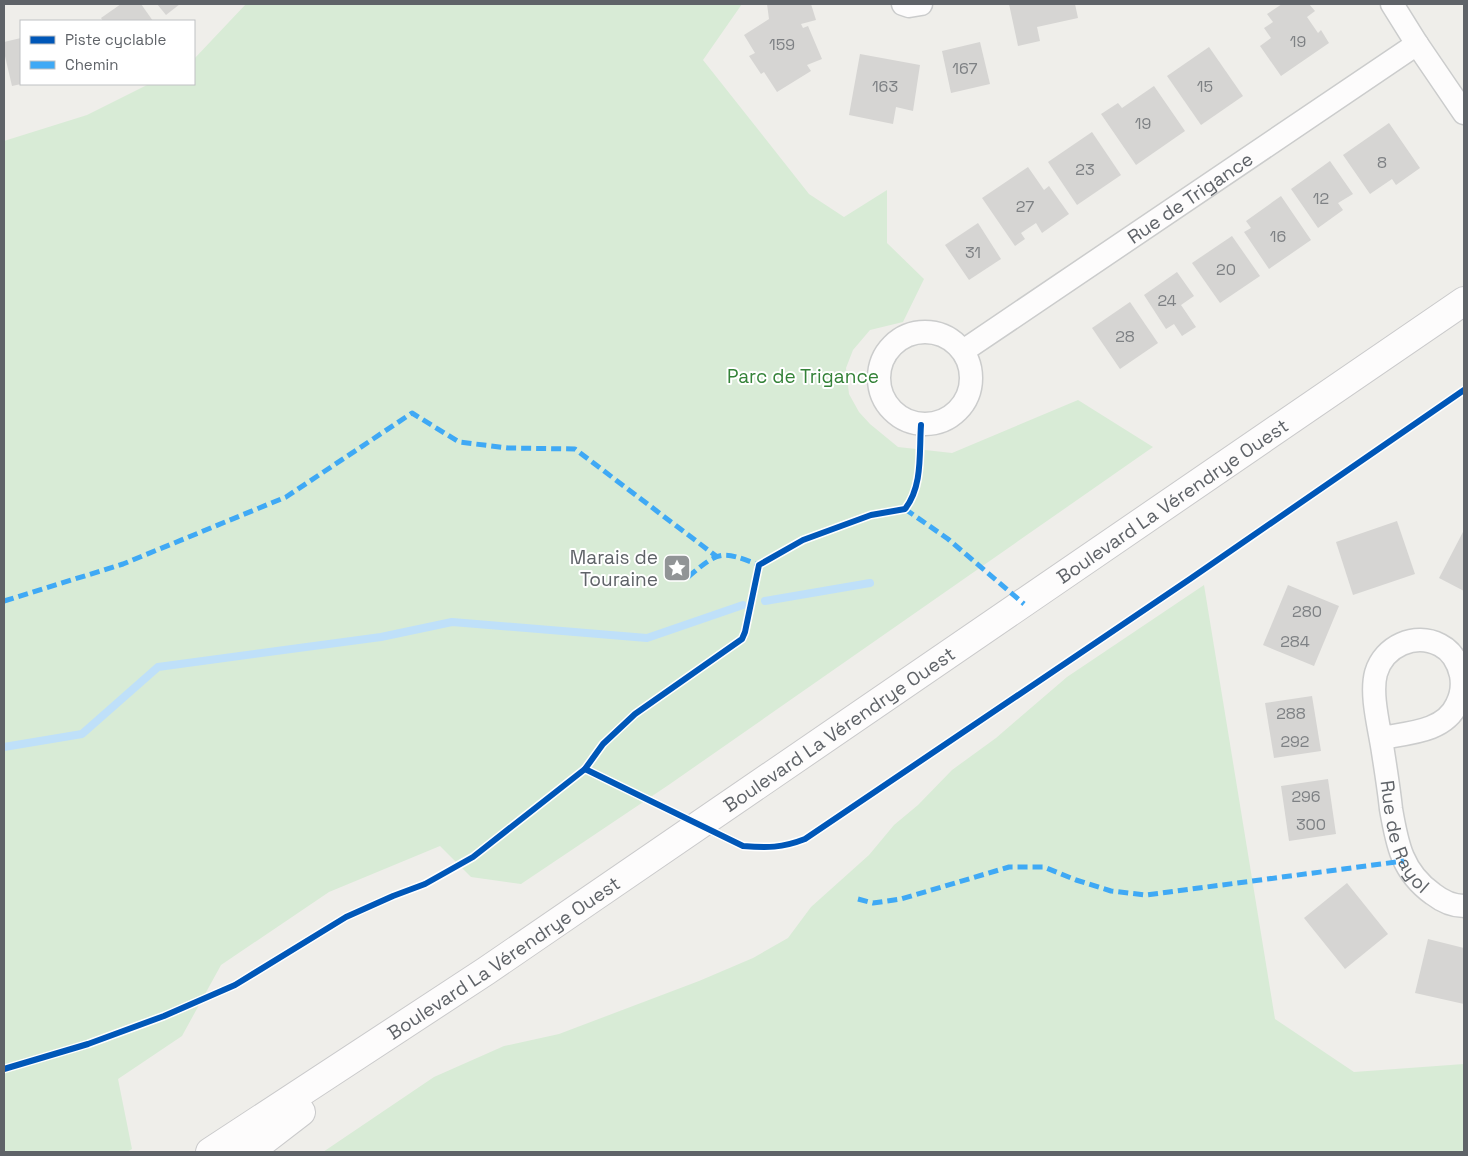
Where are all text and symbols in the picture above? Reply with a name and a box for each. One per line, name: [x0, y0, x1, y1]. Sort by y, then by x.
legend: [20, 20, 195, 85]
text: Piste cyclable: [65, 30, 167, 49]
house number: 19: [1290, 31, 1306, 52]
house number: 159: [769, 34, 795, 55]
text: Chemin: [65, 55, 118, 74]
house number: 167: [952, 58, 978, 79]
house number: 163: [872, 76, 898, 97]
house number: 15: [1197, 76, 1213, 97]
house number: 19: [1135, 113, 1151, 134]
street label: Rue de Trigance: [1122, 146, 1258, 249]
house number: 8: [1377, 152, 1387, 173]
house number: 23: [1075, 159, 1095, 180]
house number: 12: [1313, 188, 1329, 209]
house number: 27: [1016, 196, 1034, 217]
house number: 16: [1270, 226, 1286, 247]
house number: 31: [965, 242, 981, 263]
house number: 20: [1216, 259, 1236, 280]
house number: 24: [1157, 290, 1177, 311]
house number: 28: [1115, 326, 1135, 347]
park label: Parc de Trigance: [727, 364, 879, 389]
street label: Boulevard La Vérendrye Ouest: [1052, 413, 1293, 589]
place label: Marais de Touraine: [570, 545, 658, 592]
place icon: Marais de Touraine: [662, 553, 692, 583]
house number: 280: [1292, 601, 1322, 622]
house number: 284: [1280, 631, 1310, 652]
street label: Boulevard La Vérendrye Ouest: [718, 641, 960, 817]
house number: 288: [1276, 703, 1306, 724]
house number: 292: [1280, 731, 1310, 752]
street label: Rue de Rayol: [1375, 778, 1435, 898]
house number: 296: [1291, 786, 1321, 807]
house number: 300: [1296, 814, 1326, 835]
street label: Boulevard La Vérendrye Ouest: [382, 870, 625, 1045]

